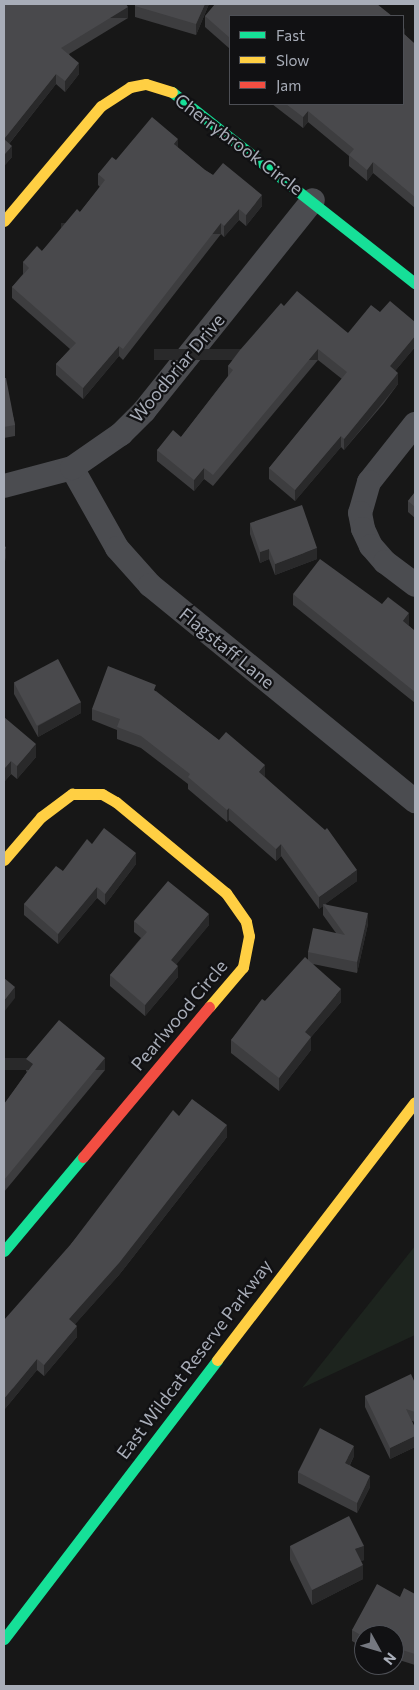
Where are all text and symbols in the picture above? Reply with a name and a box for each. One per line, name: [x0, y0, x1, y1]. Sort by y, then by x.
legend: [229, 15, 404, 105]
text: Fast: [276, 26, 305, 44]
text: Slow: [276, 51, 309, 69]
text: Jam: [276, 76, 301, 94]
street label: Cherrybrook Circle: [171, 89, 307, 199]
street label: Woodbriar Drive: [125, 309, 229, 427]
street label: Flagstaff Lane: [175, 603, 279, 693]
street label: Pearlwood Circle: [126, 955, 232, 1075]
street label: East Wildcat Reserve Parkway: [112, 1255, 276, 1463]
north arrow: [354, 1625, 404, 1675]
text: N: [380, 1650, 400, 1669]

